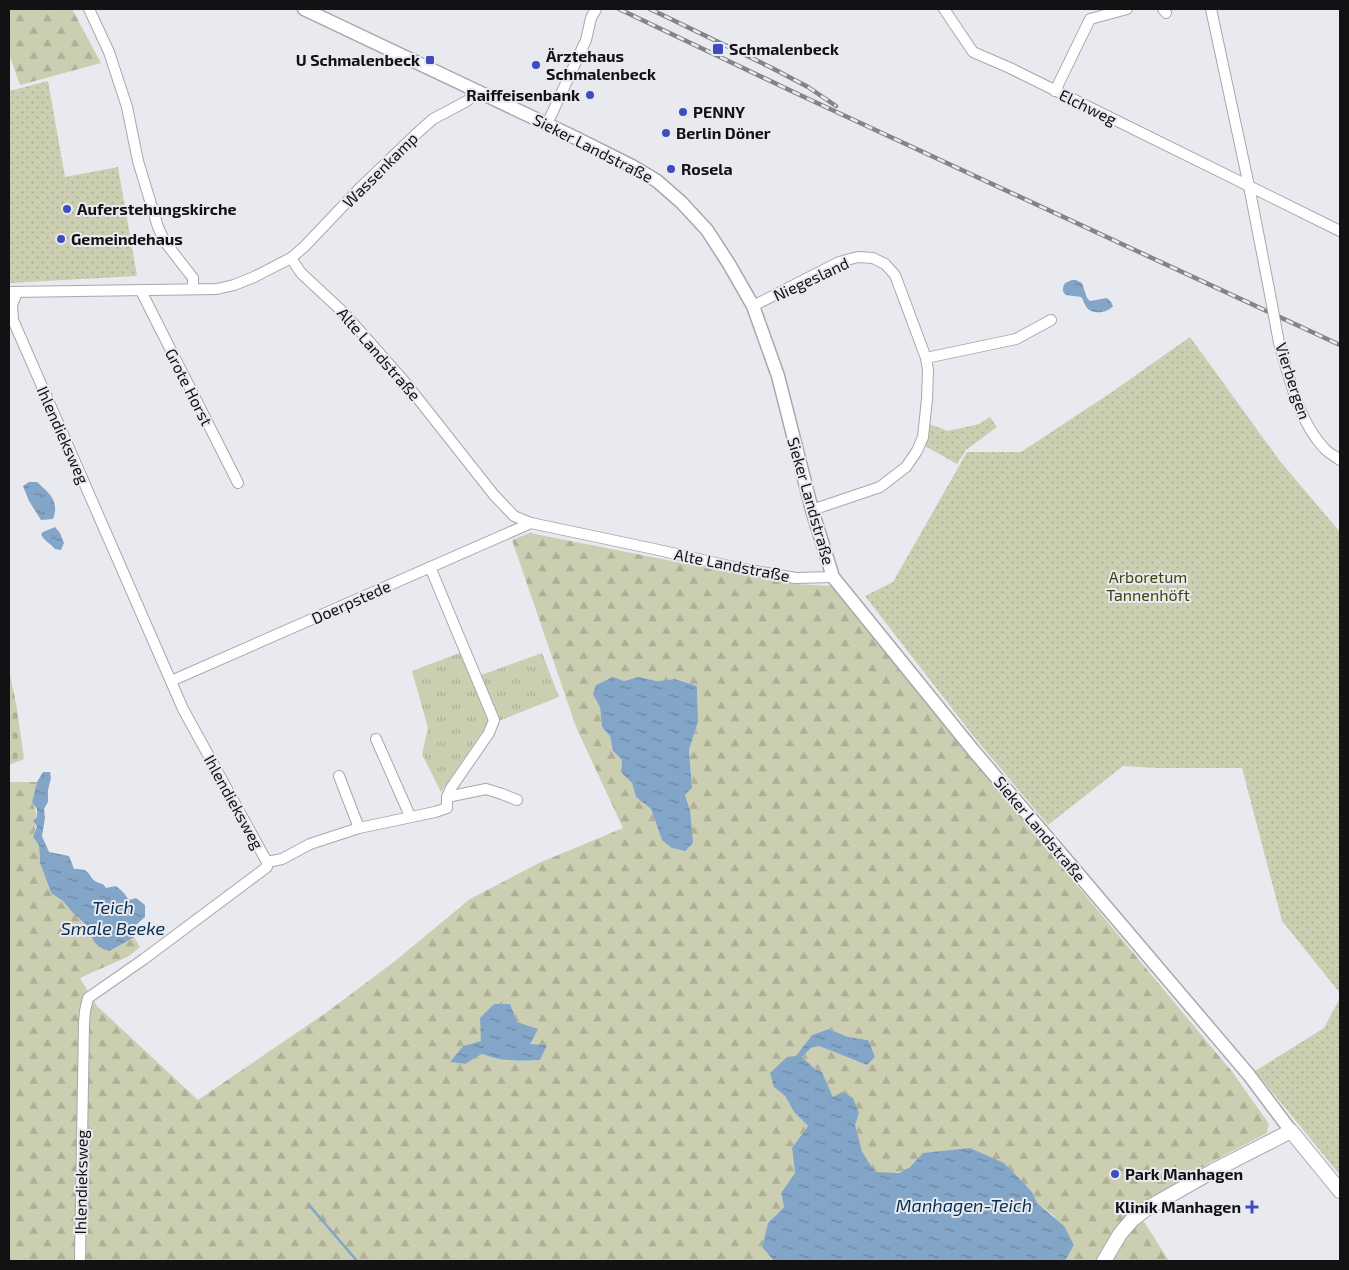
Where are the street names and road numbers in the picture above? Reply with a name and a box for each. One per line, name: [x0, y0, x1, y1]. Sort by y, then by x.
street label: Elchweg: [1056, 85, 1120, 129]
street label: Sieker Landstraße: [530, 109, 656, 186]
street label: Wassenkamp: [338, 128, 421, 211]
street label: Niegesland: [770, 253, 852, 304]
street label: Alte Landstraße: [334, 303, 425, 404]
street label: Vierbergen: [1272, 340, 1315, 422]
street label: Grote Horst: [162, 345, 217, 429]
street label: Ihlendieksweg: [33, 383, 93, 487]
street label: Sieker Landstraße: [784, 435, 839, 567]
street label: Alte Landstraße: [673, 544, 791, 585]
street label: Doerpstede: [308, 576, 393, 627]
street label: Ihlendieksweg: [201, 751, 268, 852]
street label: Sieker Landstraße: [991, 772, 1090, 885]
street label: Ihlendieksweg: [70, 1129, 91, 1235]

